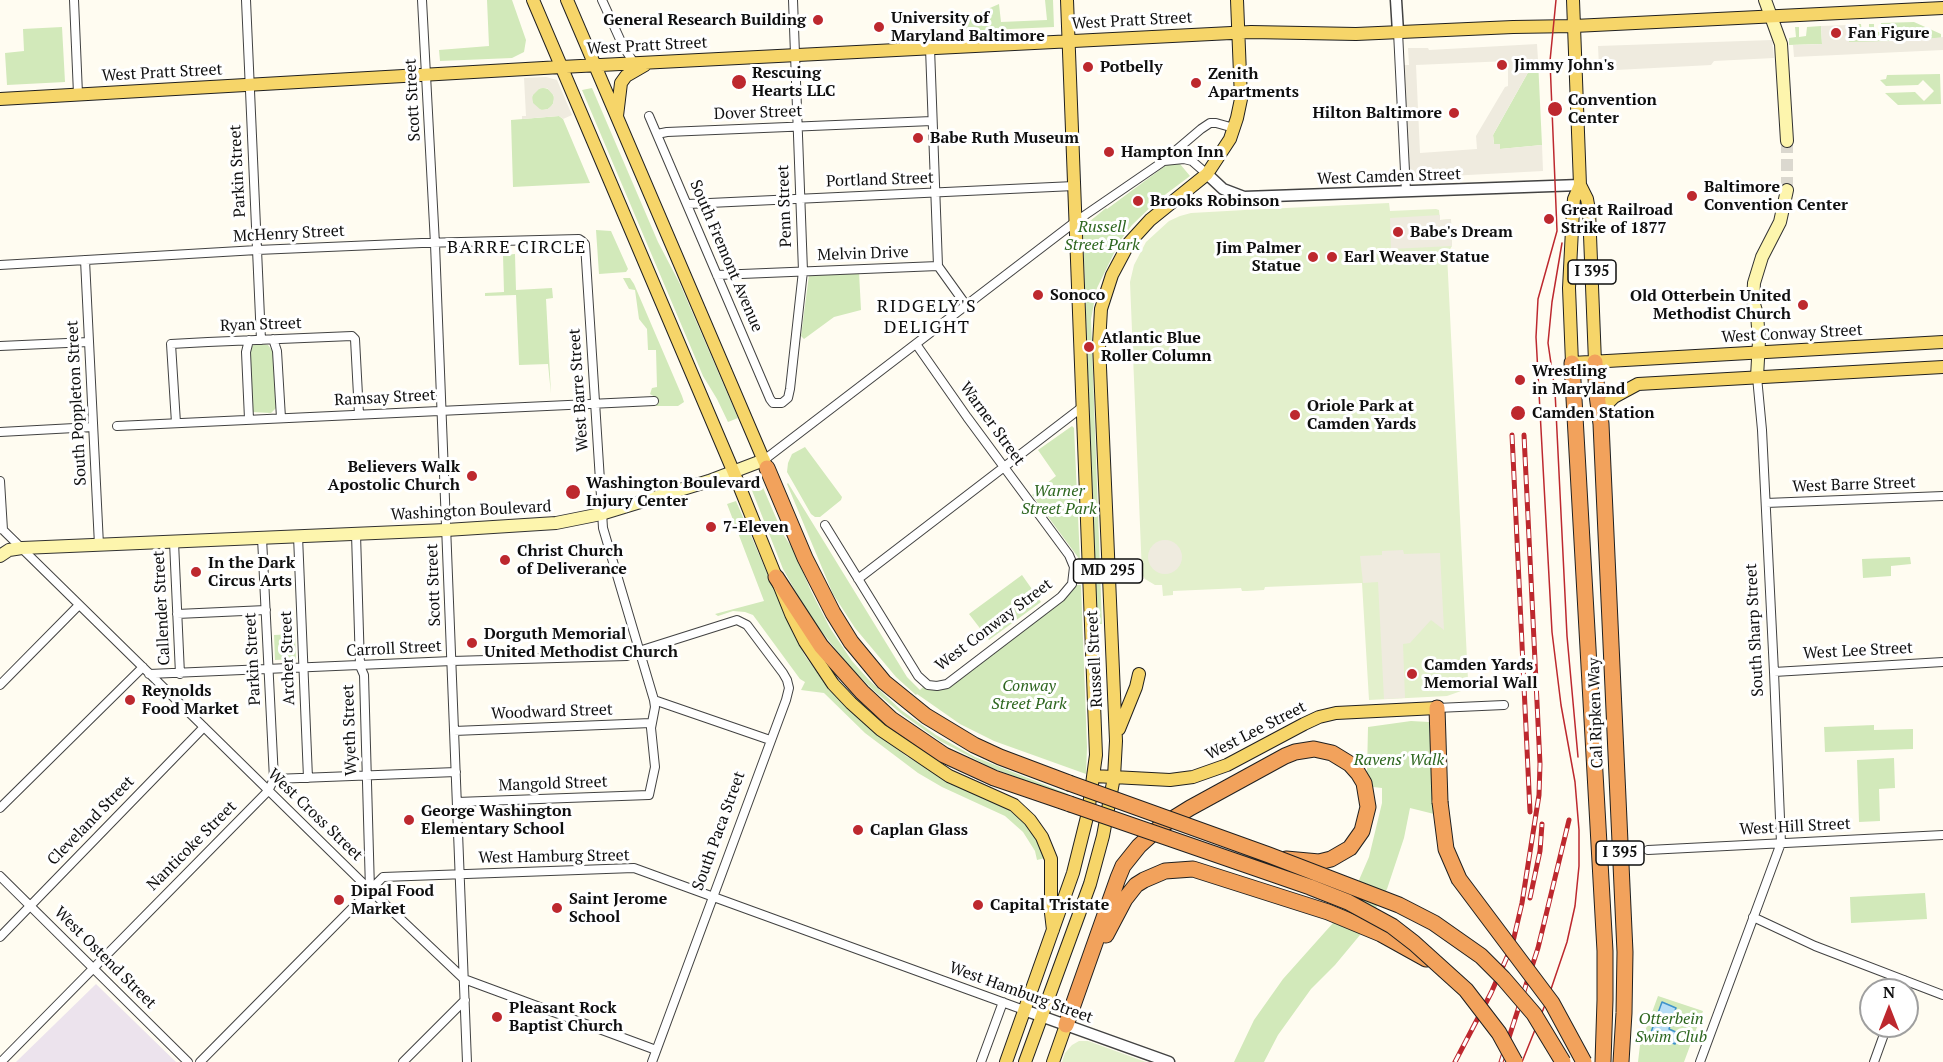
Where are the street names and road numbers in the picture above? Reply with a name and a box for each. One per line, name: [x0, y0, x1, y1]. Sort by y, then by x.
street label: West Pratt Street: [1071, 8, 1193, 34]
street label: West Pratt Street: [586, 33, 708, 59]
street label: Scott Street: [401, 58, 425, 142]
street label: West Pratt Street: [101, 60, 223, 86]
street label: Dover Street: [713, 102, 803, 124]
street label: Parkin Street: [226, 124, 250, 218]
street label: Penn Street: [774, 164, 796, 248]
street label: West Camden Street: [1317, 165, 1461, 189]
street label: Portland Street: [826, 169, 934, 191]
street label: South Fremont Avenue: [685, 177, 767, 335]
street label: McHenry Street: [233, 221, 345, 247]
street label: Melvin Drive: [817, 243, 909, 265]
road number: I 395: [1568, 260, 1616, 284]
street label: Ryan Street: [220, 314, 302, 336]
street label: South Poppleton Street: [63, 320, 91, 486]
street label: West Conway Street: [1721, 321, 1863, 347]
street label: West Barre Street: [565, 328, 593, 452]
street label: Warner Street: [955, 379, 1029, 469]
street label: Ramsay Street: [334, 386, 436, 410]
street label: West Barre Street: [1792, 473, 1916, 497]
street label: Washington Boulevard: [390, 497, 552, 525]
street label: Scott Street: [423, 543, 445, 627]
street label: Callender Street: [149, 550, 175, 666]
road number: MD 295: [1074, 559, 1142, 583]
street label: South Sharp Street: [1742, 563, 1768, 697]
street label: West Conway Street: [932, 575, 1056, 675]
street label: Archer Street: [277, 610, 299, 706]
street label: Russell Street: [1083, 610, 1107, 708]
street label: Parkin Street: [241, 612, 265, 706]
street label: Carroll Street: [346, 637, 442, 661]
street label: West Lee Street: [1802, 639, 1914, 663]
street label: Cal Ripken Way: [1584, 657, 1608, 769]
street label: Wyeth Street: [339, 684, 361, 776]
street label: West Lee Street: [1203, 697, 1309, 765]
street label: Woodward Street: [491, 700, 613, 724]
street label: West Cross Street: [264, 765, 366, 865]
street label: South Paca Street: [689, 769, 749, 893]
street label: Cleveland Street: [44, 772, 138, 870]
street label: Mangold Street: [498, 773, 608, 795]
street label: Nanticoke Street: [143, 797, 241, 895]
street label: West Hill Street: [1739, 814, 1851, 840]
road number: I 395: [1596, 841, 1644, 865]
street label: West Hamburg Street: [478, 846, 630, 868]
street label: West Ostend Street: [50, 903, 160, 1013]
street label: West Hamburg Street: [947, 958, 1095, 1028]

